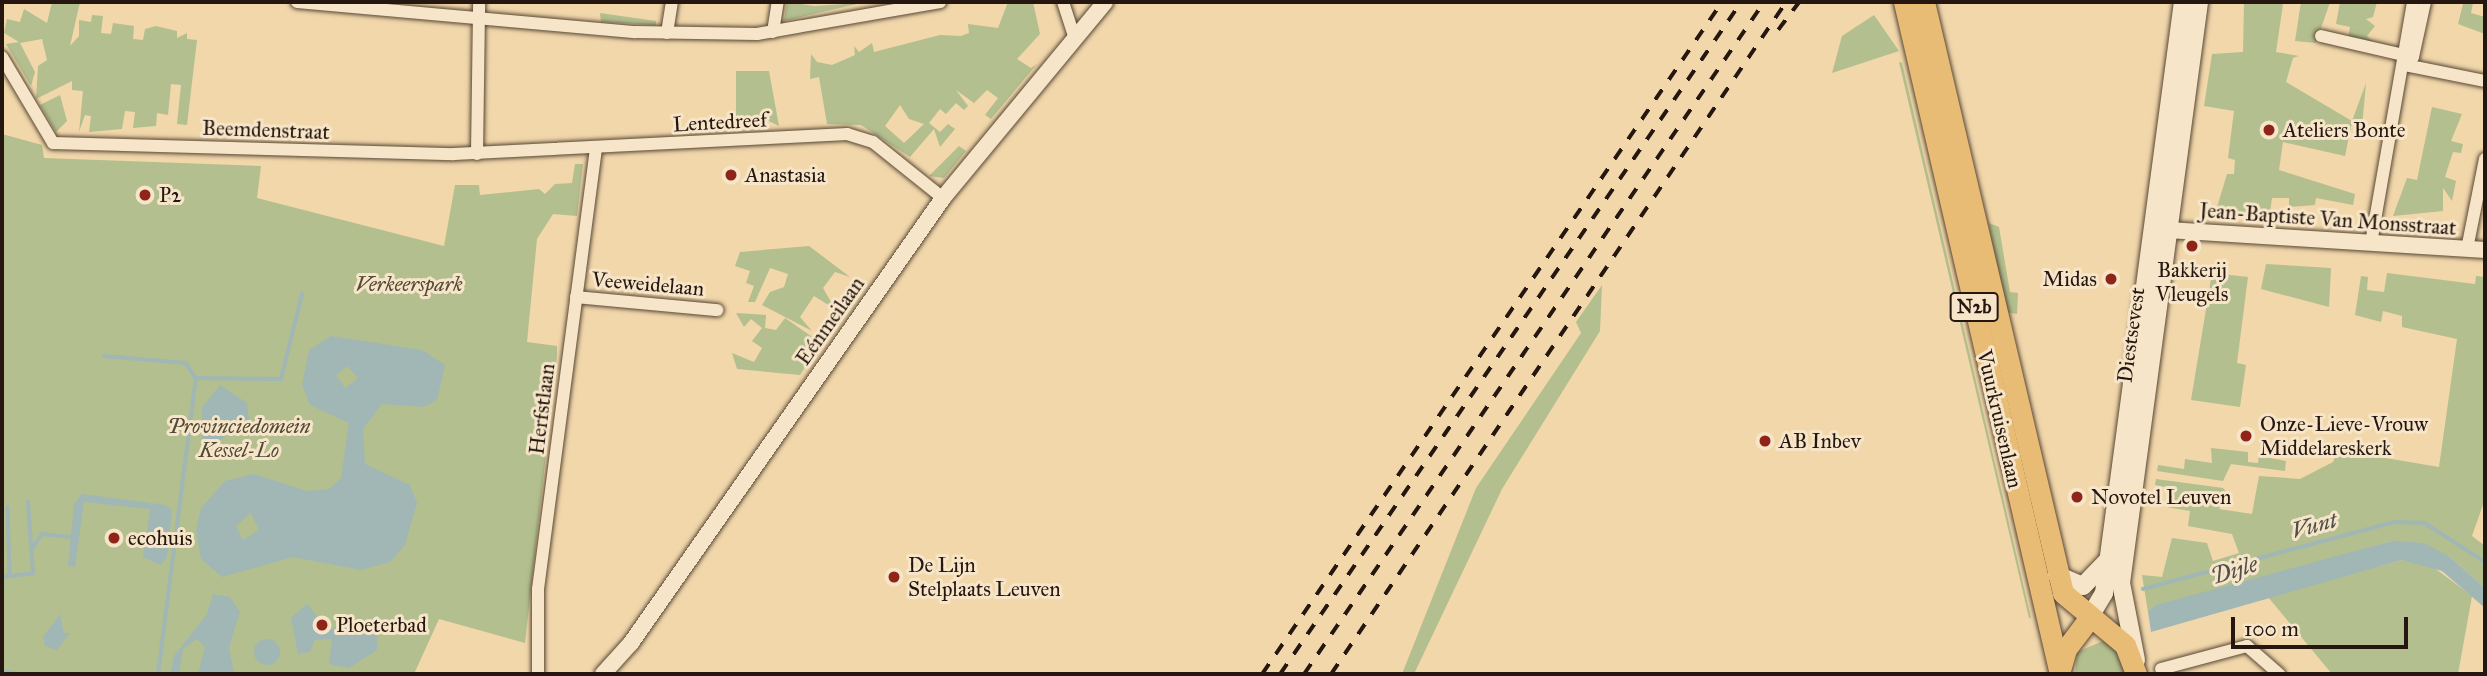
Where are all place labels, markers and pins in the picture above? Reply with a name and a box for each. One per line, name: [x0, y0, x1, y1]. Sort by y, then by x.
place label: Ateliers Bonte: [2283, 117, 2405, 143]
marker: Ateliers Bonte: [2261, 122, 2277, 138]
place label: Anastasia: [745, 162, 826, 188]
marker: Anastasia: [723, 167, 739, 183]
place label: P2: [159, 182, 181, 208]
marker: P2: [137, 187, 153, 203]
marker: Bakkerij Vleugels: [2184, 238, 2200, 254]
place label: Bakkerij Vleugels: [2156, 257, 2228, 307]
place label: Midas: [2043, 266, 2097, 292]
marker: Midas: [2103, 271, 2119, 287]
place label: Onze-Lieve-Vrouw Middelareskerk: [2260, 411, 2428, 461]
place label: AB Inbev: [1779, 428, 1861, 454]
marker: Onze-Lieve-Vrouw Middelareskerk: [2238, 428, 2254, 444]
marker: AB Inbev: [1757, 433, 1773, 449]
place label: Novotel Leuven: [2091, 484, 2231, 510]
marker: Novotel Leuven: [2069, 489, 2085, 505]
place label: ecohuis: [128, 525, 192, 551]
marker: ecohuis: [106, 530, 122, 546]
place label: De Lijn Stelplaats Leuven: [908, 552, 1061, 602]
marker: De Lijn Stelplaats Leuven: [886, 569, 902, 585]
place label: Ploeterbad: [336, 612, 427, 638]
marker: Ploeterbad: [314, 617, 330, 633]

